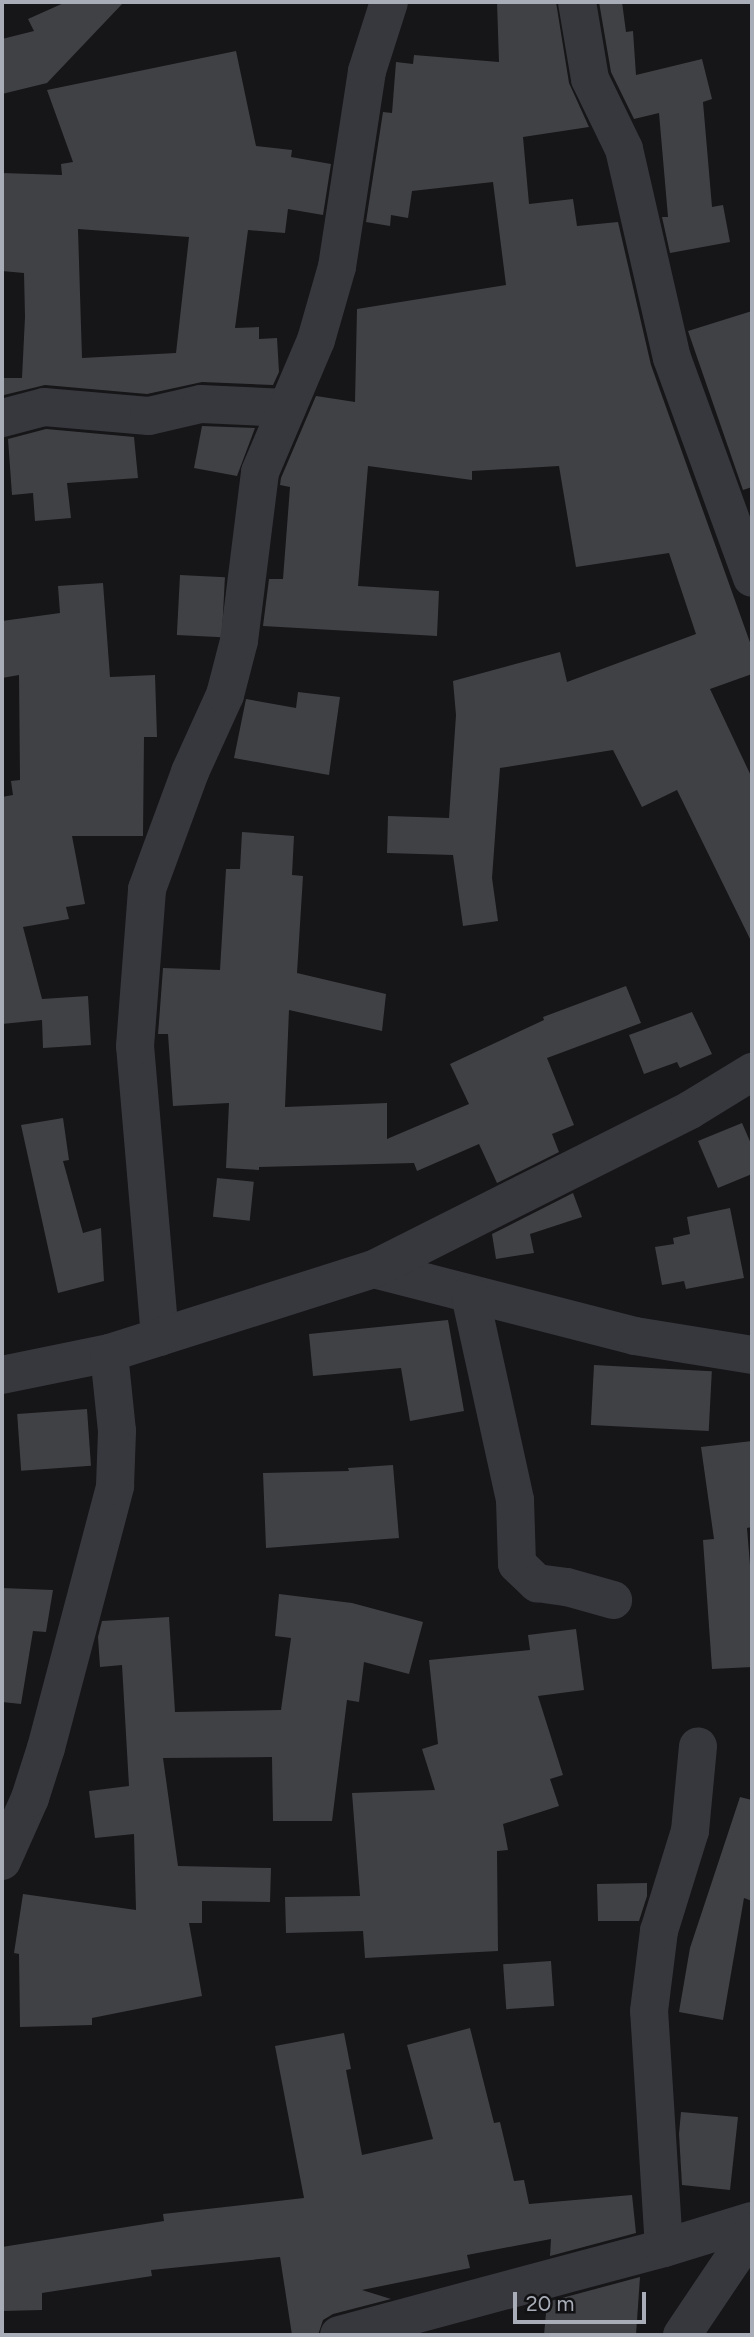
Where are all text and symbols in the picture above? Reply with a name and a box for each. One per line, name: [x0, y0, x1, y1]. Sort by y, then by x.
scale bar: [516, 2278, 649, 2322]
text: 20 m: [526, 2291, 574, 2316]

